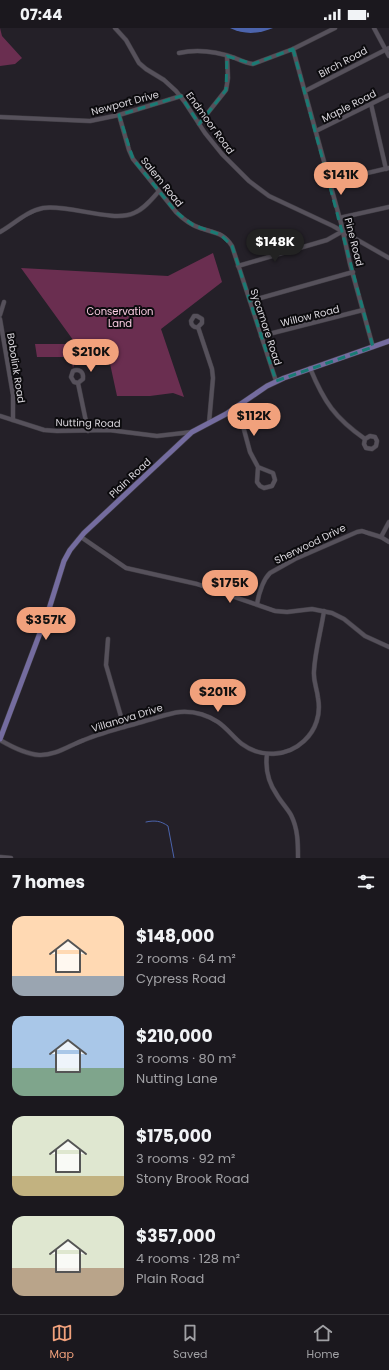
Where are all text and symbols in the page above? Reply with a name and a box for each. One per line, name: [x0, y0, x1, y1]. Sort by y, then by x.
text: 07:44: [20, 4, 62, 25]
street label: Birch Road: [316, 43, 370, 81]
street label: Maple Road: [319, 86, 379, 126]
street label: Newport Drive: [89, 87, 161, 119]
street label: Endmoor Road: [182, 89, 238, 157]
street label: Salem Road: [137, 154, 187, 210]
pin: $141K: [313, 162, 369, 196]
text: $141K: [323, 165, 359, 184]
street label: Pine Road: [341, 216, 367, 268]
pin: $148K: [247, 229, 303, 263]
text: $148K: [255, 232, 295, 251]
street label: Sycamore Road: [247, 287, 285, 367]
street label: Willow Road: [279, 301, 341, 331]
park label: Conservation Land: [87, 304, 153, 331]
street label: Bobolink Road: [3, 332, 29, 404]
pin: $210K: [63, 339, 119, 373]
text: $210K: [72, 342, 110, 361]
pin: $112K: [226, 403, 282, 437]
text: $112K: [237, 406, 271, 425]
street label: Nutting Road: [55, 415, 121, 431]
street label: Plain Road: [106, 455, 154, 501]
street label: Sherwood Drive: [272, 520, 348, 568]
pin: $175K: [202, 570, 258, 604]
text: $175K: [211, 573, 249, 592]
pin: $357K: [18, 607, 74, 641]
text: $357K: [26, 610, 66, 629]
pin: $201K: [190, 679, 246, 713]
text: $201K: [199, 682, 237, 701]
street label: Villanova Drive: [90, 700, 164, 736]
text: 7 homes: [12, 870, 85, 894]
icon: filters: [355, 871, 377, 893]
text: $148,000: [136, 924, 214, 948]
icon: home: [44, 932, 92, 980]
text: 2 rooms · 64 m²: [136, 949, 236, 968]
text: Cypress Road: [136, 969, 226, 988]
text: $210,000: [136, 1024, 213, 1048]
icon: home: [44, 1032, 92, 1080]
text: 3 rooms · 80 m²: [136, 1049, 236, 1068]
text: Nutting Lane: [136, 1069, 217, 1088]
text: $175,000: [136, 1124, 212, 1148]
icon: home: [44, 1132, 92, 1180]
text: 3 rooms · 92 m²: [136, 1149, 235, 1168]
text: Stony Brook Road: [136, 1169, 249, 1188]
text: $357,000: [136, 1224, 216, 1248]
icon: home: [44, 1232, 92, 1280]
text: 4 rooms · 128 m²: [136, 1249, 240, 1268]
text: Plain Road: [136, 1269, 204, 1288]
tab: Map: [50, 1322, 74, 1363]
tab: Saved: [173, 1322, 207, 1363]
tab: Home: [307, 1322, 339, 1363]

